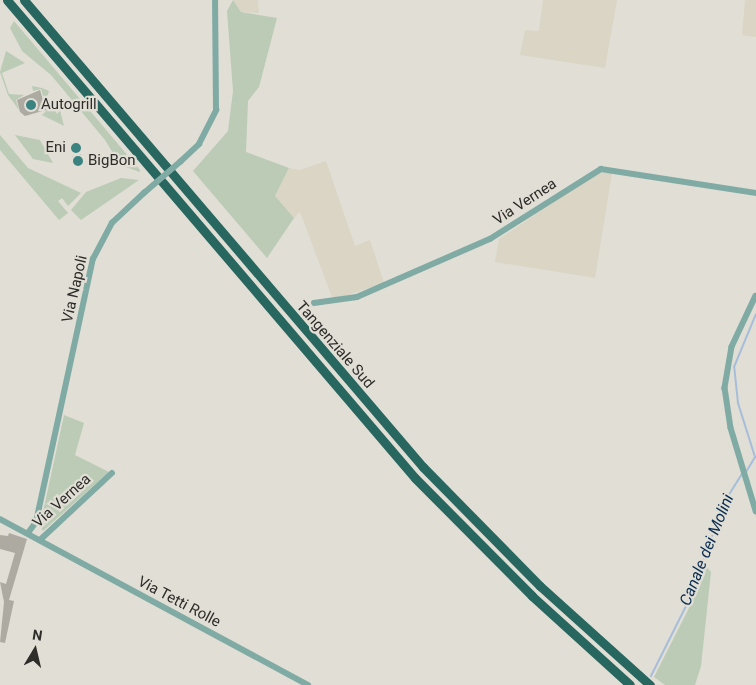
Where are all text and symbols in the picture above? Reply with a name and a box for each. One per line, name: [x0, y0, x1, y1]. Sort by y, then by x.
place label: Autogrill: [41, 96, 97, 114]
marker: Autogrill: [25, 99, 37, 111]
place label: Eni: [46, 139, 66, 157]
marker: Eni: [70, 142, 82, 154]
place label: BigBon: [88, 152, 136, 170]
marker: BigBon: [72, 155, 84, 167]
street label: Via Vernea: [490, 175, 560, 229]
street label: Via Napoli: [59, 254, 91, 324]
street label: Tangenziale Sud: [292, 298, 378, 392]
street label: Via Vernea: [29, 470, 95, 532]
water label: Canale dei Molini: [676, 491, 738, 609]
street label: Via Tetti Rolle: [134, 573, 224, 631]
north arrow: [10, 625, 60, 675]
text: N: [31, 627, 43, 644]

